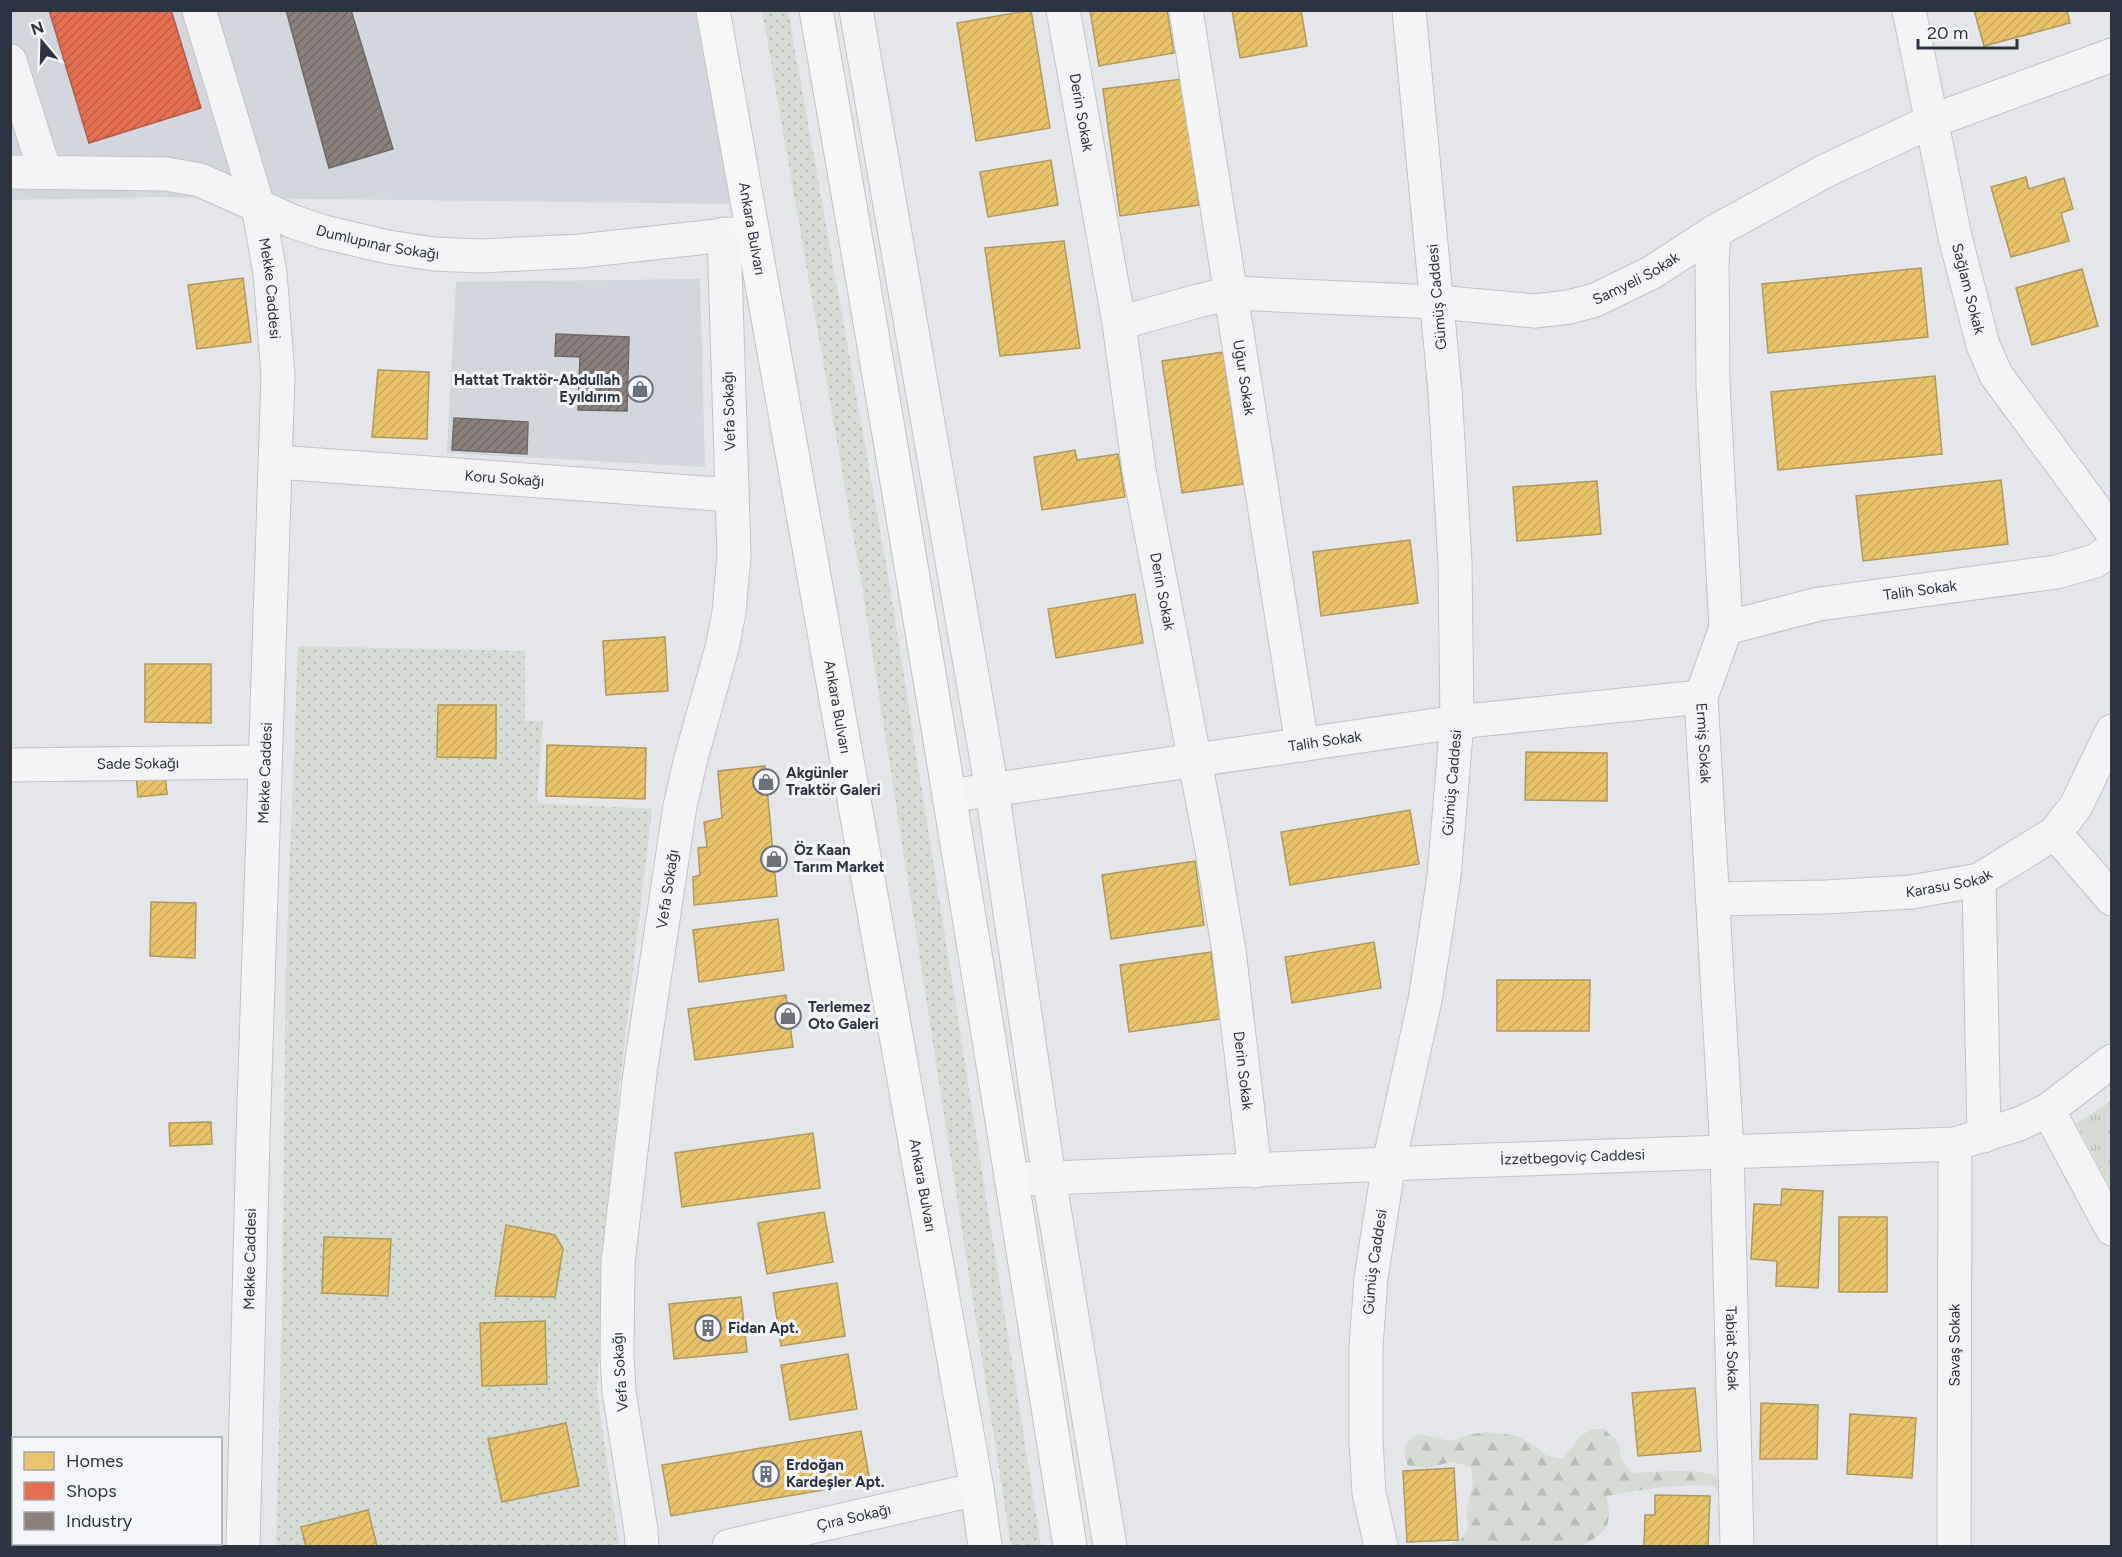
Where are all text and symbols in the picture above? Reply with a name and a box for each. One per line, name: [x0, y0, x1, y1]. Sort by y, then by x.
north arrow: [12, 12, 72, 72]
scale bar: [1918, 12, 2017, 50]
text: N: [28, 17, 46, 39]
text: 20 m: [1927, 22, 1968, 44]
street label: Derin Sokak: [1065, 72, 1097, 154]
street label: Ankara Bulvarı: [735, 180, 769, 277]
street label: Dumlupınar Sokağı: [314, 221, 440, 263]
street label: Mekke Caddesi: [255, 236, 284, 340]
street label: Sağlam Sokak: [1948, 241, 1989, 337]
street label: Gümüş Caddesi: [1423, 243, 1451, 351]
street label: Samyeli Sokak: [1590, 248, 1683, 309]
street label: Uğur Sokak: [1229, 338, 1259, 417]
place label: Hattat Traktör-Abdullah Eyıldırım: [454, 371, 620, 406]
street label: Vefa Sokağı: [719, 371, 739, 451]
shop icon: Hattat Traktör-Abdullah Eyıldırım: [625, 374, 655, 404]
street label: Koru Sokağı: [464, 467, 545, 490]
street label: Derin Sokak: [1146, 551, 1179, 633]
street label: Talih Sokak: [1882, 576, 1959, 604]
street label: Ankara Bulvarı: [820, 659, 855, 755]
street label: Ermiş Sokak: [1692, 702, 1715, 785]
street label: Mekke Caddesi: [254, 722, 276, 824]
street label: Talih Sokak: [1287, 727, 1364, 755]
street label: Gümüş Caddesi: [1438, 729, 1465, 837]
street label: Sade Sokağı: [97, 754, 179, 773]
place label: Akgünler Traktör Galeri: [786, 764, 881, 799]
shop icon: Akgünler Traktör Galeri: [751, 767, 781, 797]
place label: Öz Kaan Tarım Market: [794, 840, 885, 876]
shop icon: Öz Kaan Tarım Market: [759, 844, 789, 874]
street label: Vefa Sokağı: [653, 848, 682, 930]
street label: Karasu Sokak: [1905, 865, 1996, 901]
place label: Terlemez Oto Galeri: [808, 998, 879, 1033]
shop icon: Terlemez Oto Galeri: [773, 1001, 803, 1031]
street label: Derin Sokak: [1230, 1030, 1257, 1112]
street label: Ankara Bulvarı: [906, 1137, 940, 1234]
street label: İzzetbegoviç Caddesi: [1500, 1145, 1645, 1169]
street label: Mekke Caddesi: [240, 1208, 260, 1310]
street label: Gümüş Caddesi: [1359, 1208, 1391, 1315]
street label: Savaş Sokak: [1945, 1303, 1964, 1386]
street label: Tabiat Sokak: [1722, 1306, 1742, 1391]
building icon: Fidan Apt.: [693, 1313, 723, 1343]
place label: Fidan Apt.: [728, 1319, 799, 1337]
street label: Vefa Sokağı: [608, 1332, 632, 1412]
legend: [12, 1437, 222, 1545]
text: Homes: [66, 1450, 124, 1472]
place label: Erdoğan Kardeşler Apt.: [786, 1456, 885, 1491]
building icon: Erdoğan Kardeşler Apt.: [751, 1459, 781, 1489]
text: Shops: [66, 1480, 117, 1502]
street label: Çıra Sokağı: [815, 1500, 893, 1535]
text: Industry: [66, 1510, 133, 1532]

